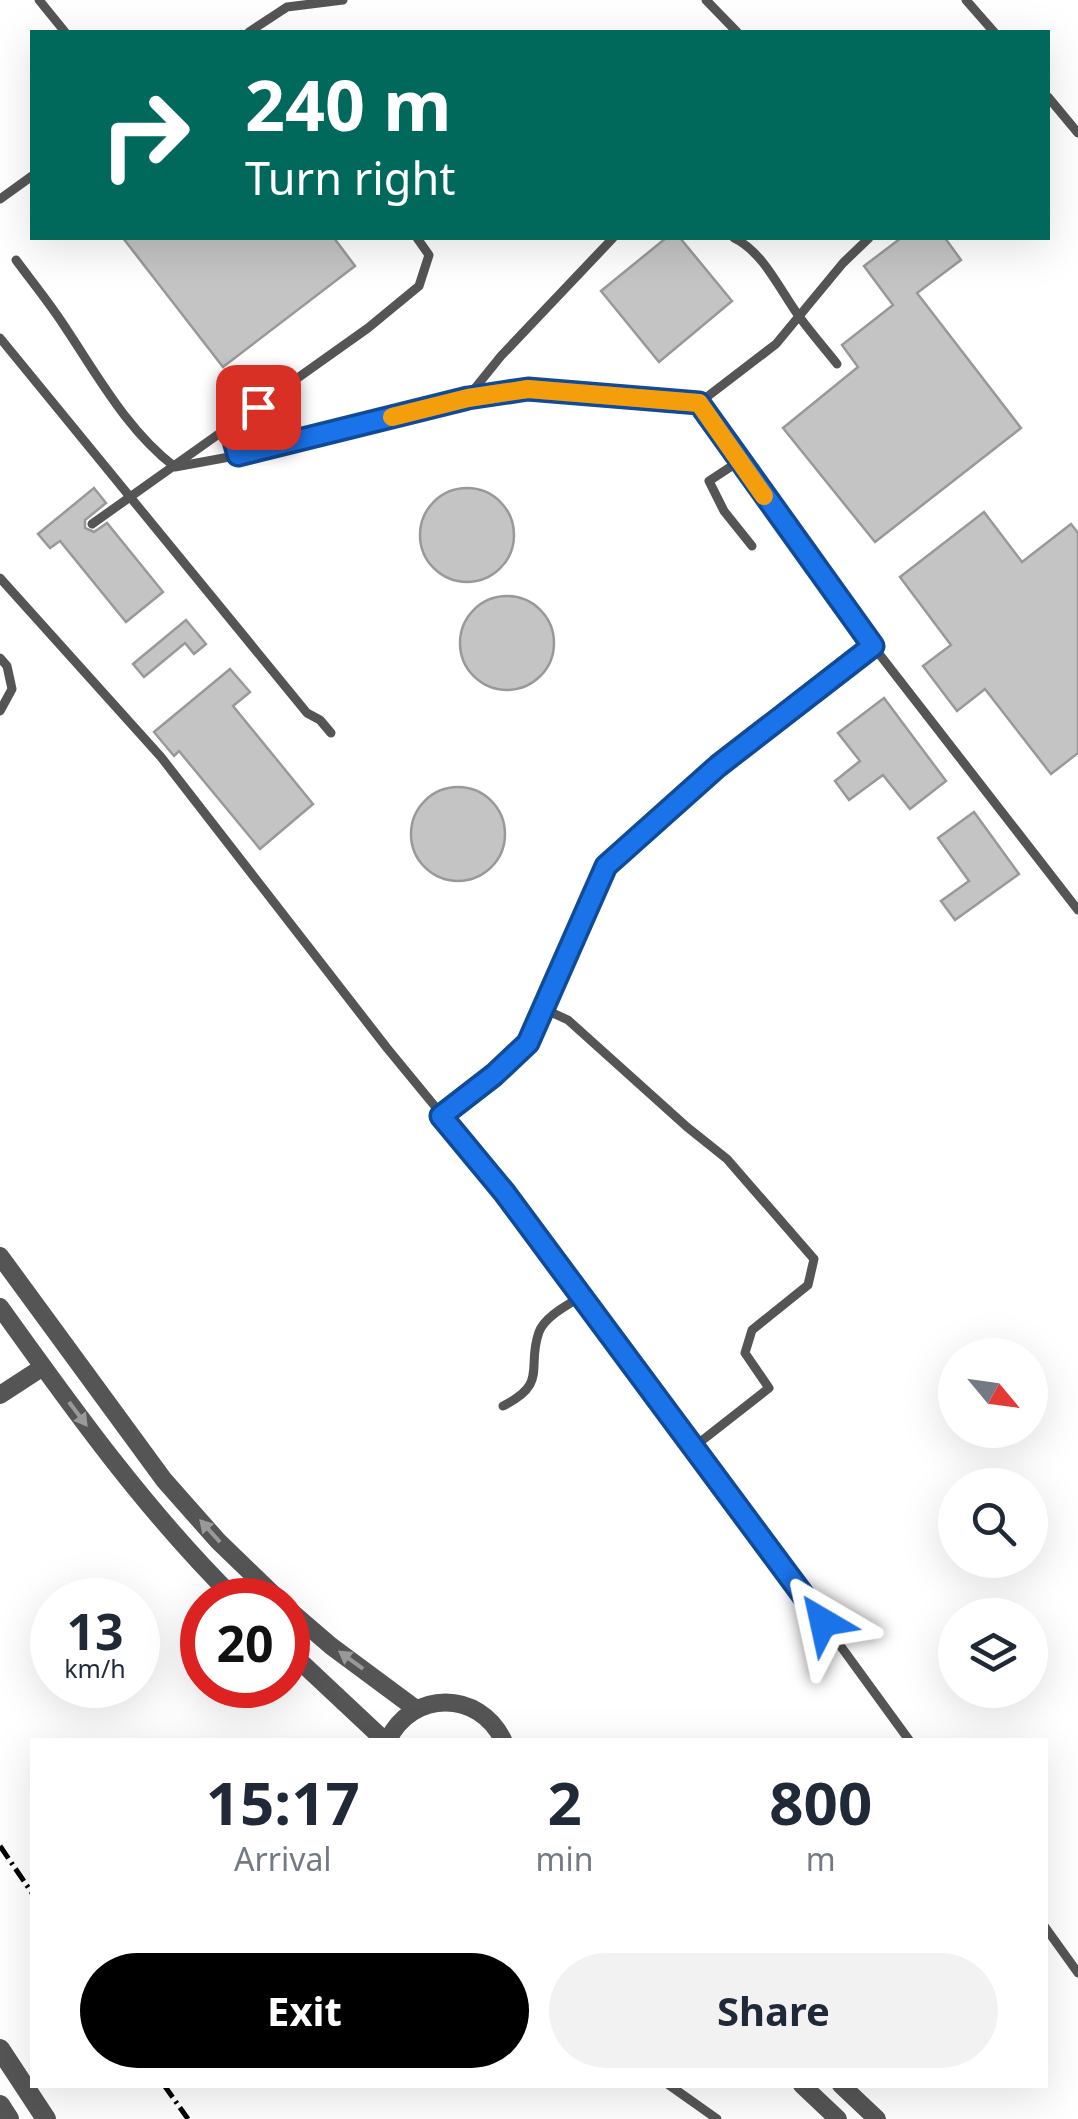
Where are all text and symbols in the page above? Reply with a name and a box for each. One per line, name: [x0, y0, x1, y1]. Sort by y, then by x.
text: 240 m: [245, 56, 452, 152]
icon: right: [80, 70, 210, 200]
text: Turn right: [245, 147, 456, 208]
pin: [216, 365, 301, 450]
icon: arrive: [231, 380, 286, 435]
north arrow: [938, 1338, 1048, 1448]
map controls: [938, 1338, 1048, 1708]
one-way arrow: [67, 1401, 87, 1427]
button: search: [938, 1468, 1048, 1578]
one-way arrow: [199, 1519, 221, 1544]
position arrow: [771, 1570, 875, 1674]
speed limit sign: 20: [180, 1578, 310, 1708]
text: 13: [66, 1597, 124, 1665]
button: layers: [938, 1598, 1048, 1708]
text: km/h: [64, 1651, 126, 1685]
one-way arrow: [337, 1651, 364, 1671]
text: 15:17: [206, 1761, 360, 1843]
text: 2: [547, 1761, 582, 1843]
text: 800: [769, 1761, 872, 1843]
text: Arrival: [234, 1837, 332, 1880]
text: min: [536, 1837, 594, 1880]
text: m: [806, 1837, 836, 1880]
button: Exit: [80, 1953, 529, 2068]
button: Share: [549, 1953, 998, 2068]

